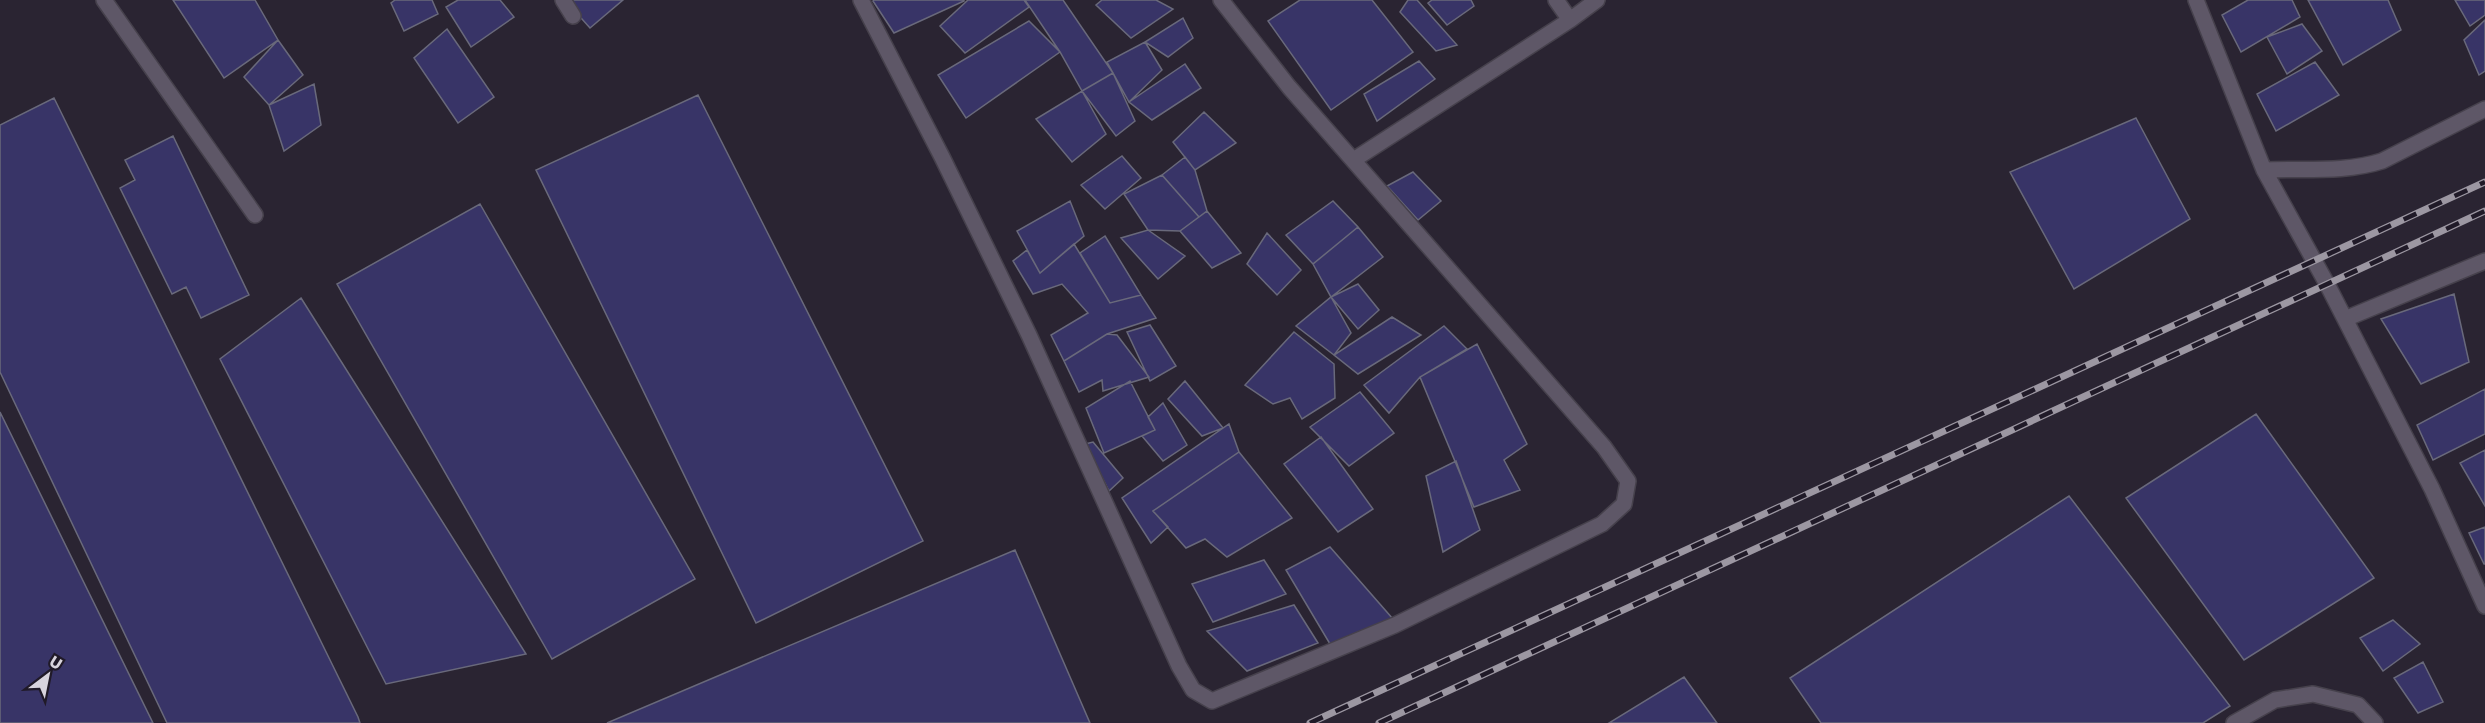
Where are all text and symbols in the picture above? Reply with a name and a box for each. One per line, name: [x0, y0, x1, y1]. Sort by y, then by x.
north arrow: [18, 645, 78, 705]
text: U: [45, 650, 67, 675]

